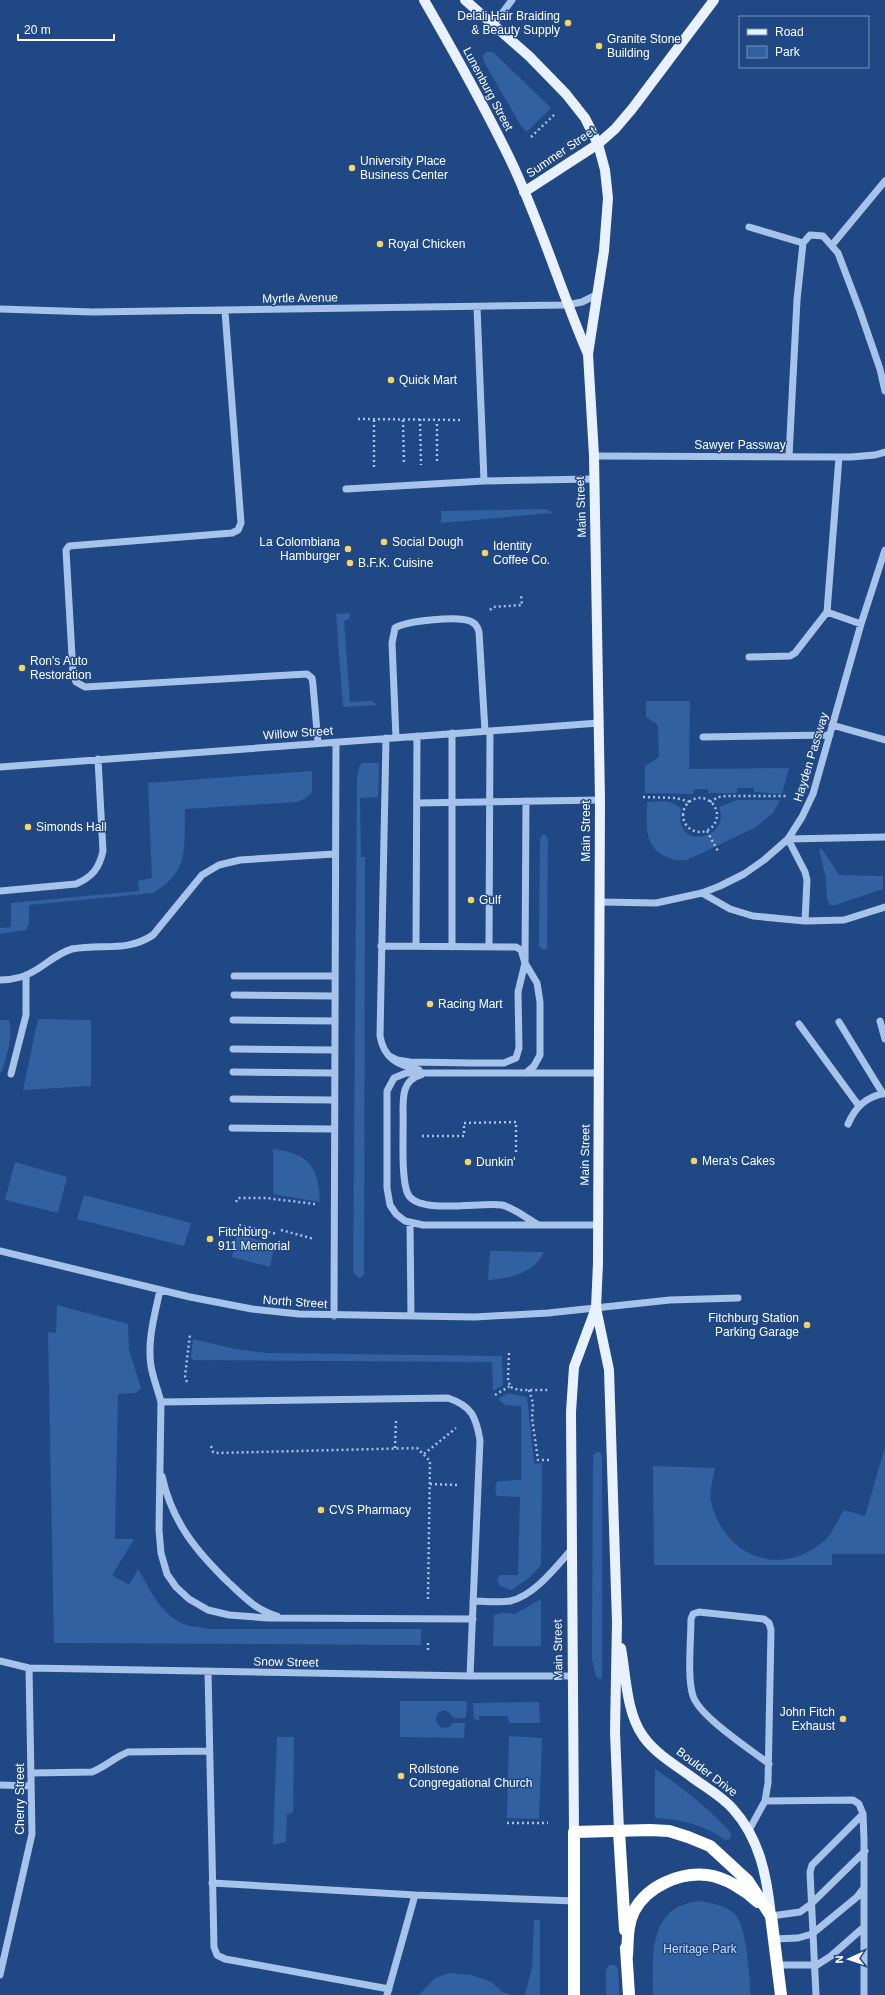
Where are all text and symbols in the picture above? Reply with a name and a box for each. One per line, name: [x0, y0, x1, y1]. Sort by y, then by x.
place label: Delali Hair Braiding & Beauty Supply: [457, 9, 560, 37]
scale bar: [18, 16, 114, 42]
legend: [739, 16, 869, 68]
marker: Delali Hair Braiding & Beauty Supply: [563, 18, 573, 28]
text: 20 m: [24, 23, 51, 37]
text: Road: [775, 25, 804, 39]
place label: Granite Stone Building: [607, 32, 681, 60]
marker: Granite Stone Building: [594, 41, 604, 51]
street label: Lunenburg Street: [460, 45, 516, 134]
text: Park: [775, 45, 801, 59]
street label: Summer Street: [524, 123, 599, 180]
place label: University Place Business Center: [360, 154, 448, 182]
marker: University Place Business Center: [347, 163, 357, 173]
place label: Royal Chicken: [388, 237, 465, 251]
marker: Royal Chicken: [375, 239, 385, 249]
street label: Myrtle Avenue: [262, 290, 338, 306]
place label: Quick Mart: [399, 373, 458, 387]
marker: Quick Mart: [386, 375, 396, 385]
street label: Sawyer Passway: [694, 438, 786, 452]
street label: Main Street: [573, 475, 589, 538]
place label: La Colombiana Hamburger: [259, 535, 340, 563]
place label: Social Dough: [392, 535, 463, 549]
marker: Social Dough: [379, 537, 389, 547]
place label: Identity Coffee Co.: [493, 539, 550, 567]
marker: La Colombiana Hamburger: [343, 544, 353, 554]
marker: Identity Coffee Co.: [480, 548, 490, 558]
place label: B.F.K. Cuisine: [358, 556, 434, 570]
marker: B.F.K. Cuisine: [345, 558, 355, 568]
place label: Ron's Auto Restoration: [30, 654, 91, 682]
marker: Ron's Auto Restoration: [17, 663, 27, 673]
street label: Hayden Passway: [791, 711, 831, 803]
street label: Willow Street: [263, 724, 334, 742]
street label: Main Street: [579, 800, 593, 862]
place label: Simonds Hall: [36, 820, 107, 834]
marker: Simonds Hall: [23, 822, 33, 832]
place label: Gulf: [479, 893, 502, 907]
marker: Gulf: [466, 895, 476, 905]
place label: Racing Mart: [438, 997, 503, 1011]
marker: Racing Mart: [425, 999, 435, 1009]
street label: Main Street: [577, 1124, 593, 1186]
place label: Mera's Cakes: [702, 1154, 775, 1168]
place label: Dunkin': [476, 1155, 516, 1169]
marker: Mera's Cakes: [689, 1156, 699, 1166]
marker: Dunkin': [463, 1157, 473, 1167]
place label: Fitchburg 911 Memorial: [218, 1225, 290, 1253]
marker: Fitchburg 911 Memorial: [205, 1234, 215, 1244]
street label: North Street: [262, 1293, 328, 1311]
place label: Fitchburg Station Parking Garage: [708, 1311, 799, 1339]
marker: Fitchburg Station Parking Garage: [802, 1320, 812, 1330]
place label: CVS Pharmacy: [329, 1503, 411, 1517]
marker: CVS Pharmacy: [316, 1505, 326, 1515]
street label: Main Street: [550, 1619, 566, 1681]
street label: Snow Street: [253, 1654, 319, 1670]
place label: John Fitch Exhaust: [780, 1705, 836, 1733]
marker: John Fitch Exhaust: [838, 1714, 848, 1724]
street label: Boulder Drive: [674, 1745, 741, 1800]
place label: Rollstone Congregational Church: [409, 1762, 532, 1790]
street label: Cherry Street: [13, 1763, 27, 1835]
marker: Rollstone Congregational Church: [396, 1771, 406, 1781]
north arrow: [829, 1939, 869, 1979]
park label: Heritage Park: [663, 1942, 738, 1956]
text: N: [833, 1955, 845, 1964]

